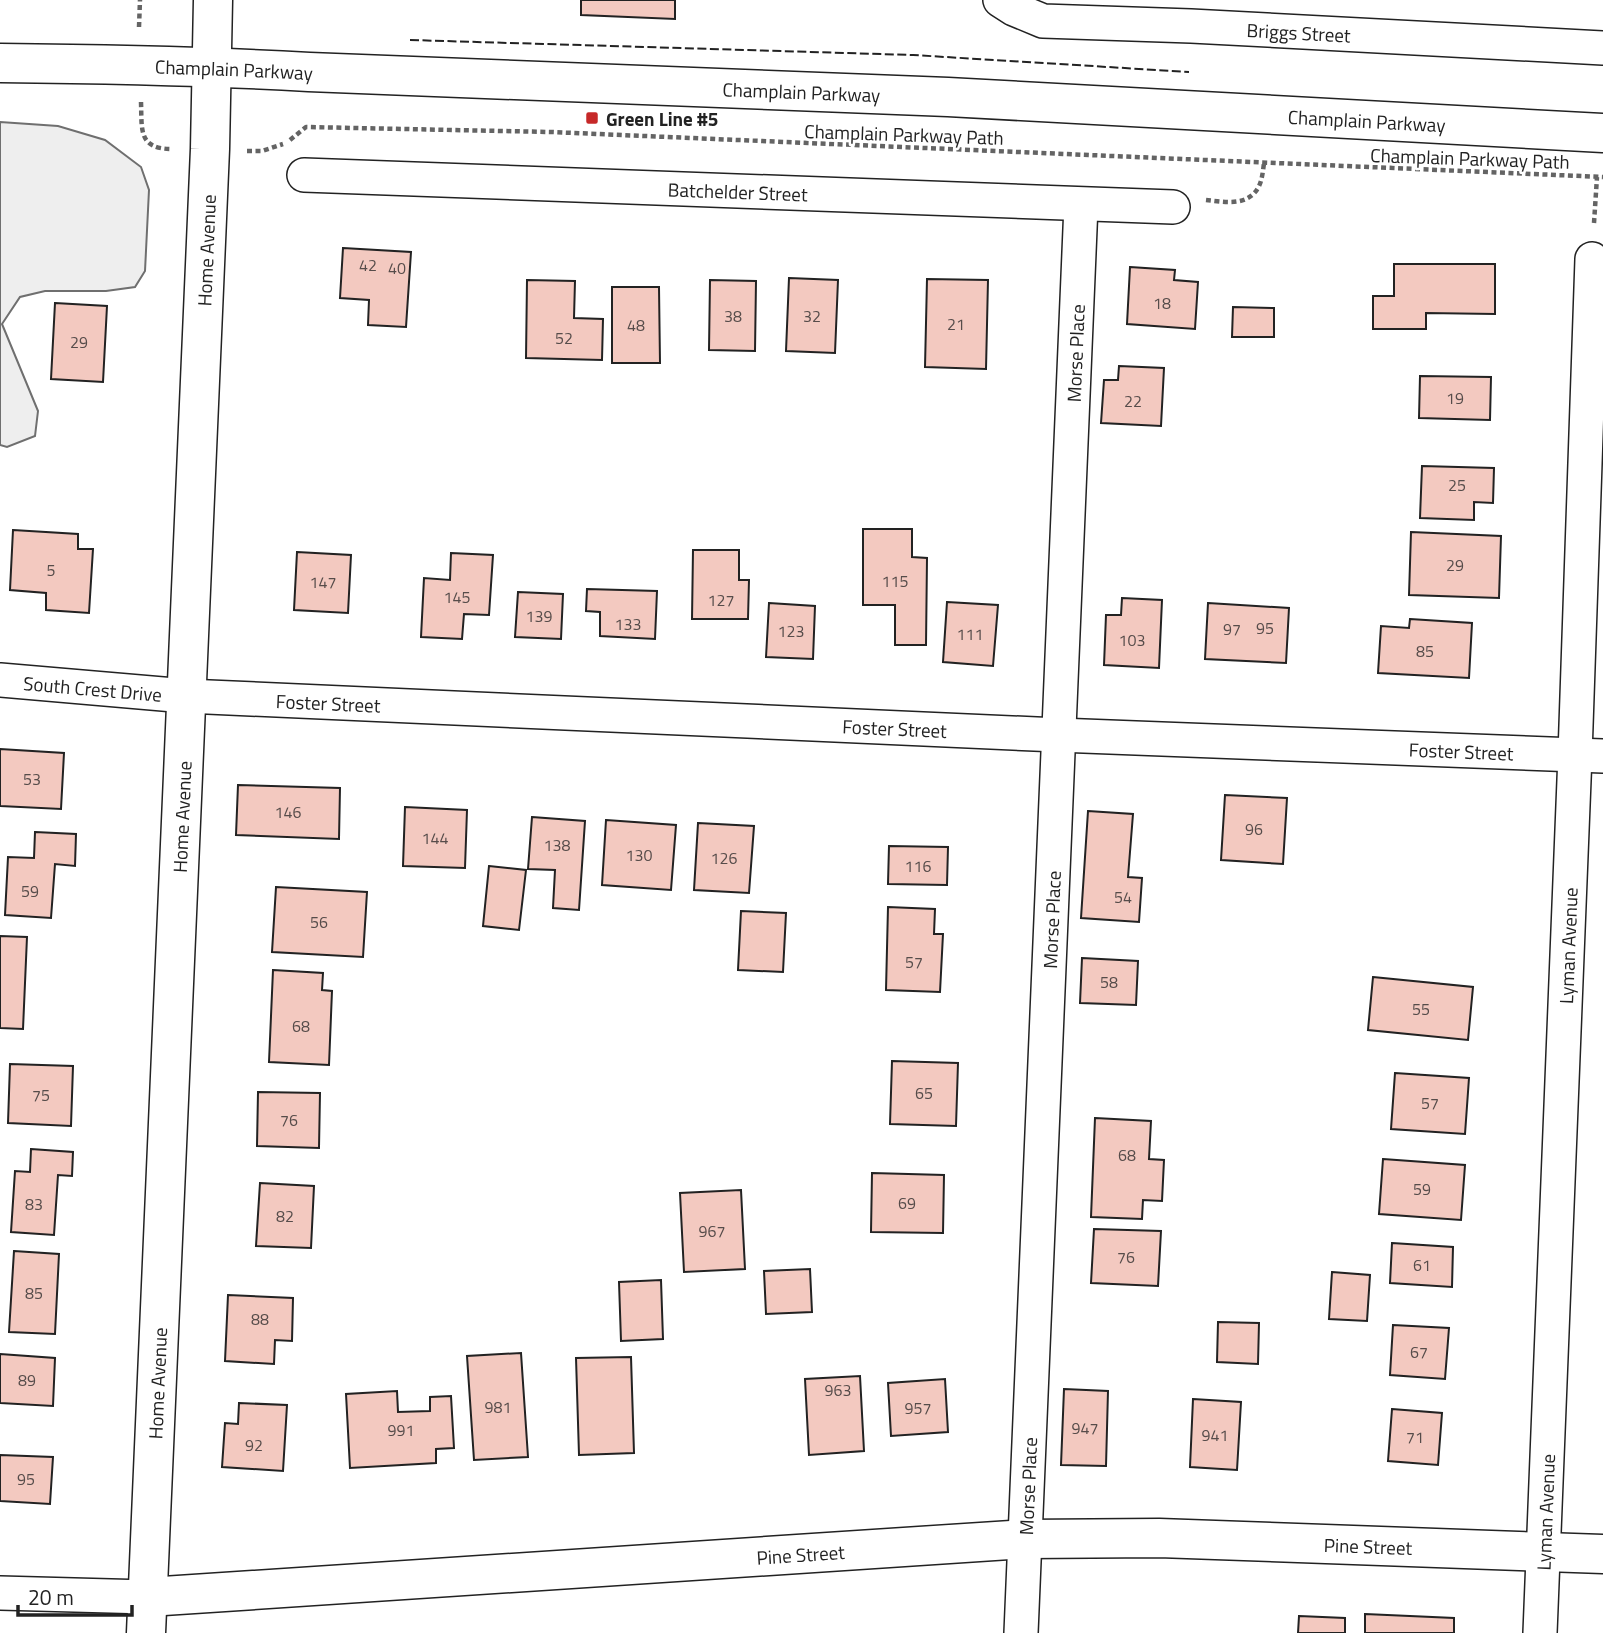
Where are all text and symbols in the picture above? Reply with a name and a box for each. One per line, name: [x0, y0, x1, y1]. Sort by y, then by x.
street label: Briggs Street: [1246, 14, 1352, 49]
street label: Champlain Parkway: [155, 51, 314, 87]
street label: Champlain Parkway: [722, 74, 881, 109]
street label: Champlain Parkway: [1287, 101, 1446, 139]
place label: Green Line #5: [606, 104, 718, 133]
marker: Green Line #5: [584, 110, 600, 126]
street label: Champlain Parkway Path: [804, 116, 1004, 152]
street label: Champlain Parkway Path: [1370, 140, 1570, 176]
street label: Batchelder Street: [667, 174, 808, 208]
street label: Home Avenue: [189, 194, 223, 307]
house number: 42: [359, 253, 377, 277]
house number: 40: [388, 256, 406, 280]
house number: 18: [1153, 291, 1171, 315]
house number: 38: [724, 304, 742, 328]
house number: 32: [803, 304, 821, 328]
street label: Morse Place: [1058, 304, 1091, 403]
house number: 21: [947, 312, 965, 336]
house number: 48: [627, 313, 645, 337]
house number: 52: [555, 326, 573, 350]
house number: 29: [70, 330, 88, 354]
house number: 19: [1446, 386, 1464, 410]
house number: 22: [1124, 389, 1142, 413]
house number: 25: [1448, 473, 1466, 497]
house number: 29: [1446, 553, 1464, 577]
house number: 5: [47, 558, 56, 582]
house number: 115: [882, 569, 908, 593]
house number: 147: [310, 570, 336, 594]
house number: 145: [444, 585, 470, 609]
house number: 127: [708, 588, 734, 612]
house number: 139: [526, 604, 552, 628]
house number: 133: [615, 612, 641, 636]
house number: 95: [1256, 616, 1274, 640]
house number: 97: [1223, 617, 1241, 641]
house number: 123: [778, 619, 804, 643]
house number: 111: [957, 622, 983, 646]
house number: 103: [1119, 628, 1145, 652]
house number: 85: [1416, 639, 1434, 663]
street label: South Crest Drive: [22, 668, 163, 708]
street label: Foster Street: [275, 686, 381, 719]
street label: Foster Street: [842, 711, 948, 745]
street label: Foster Street: [1408, 734, 1514, 767]
street label: Home Avenue: [164, 760, 198, 873]
house number: 53: [23, 767, 41, 791]
house number: 146: [275, 800, 301, 824]
house number: 96: [1245, 817, 1263, 841]
house number: 144: [422, 826, 448, 850]
house number: 138: [544, 833, 570, 857]
house number: 130: [626, 843, 652, 867]
house number: 126: [711, 846, 737, 870]
house number: 116: [905, 854, 931, 878]
street label: Morse Place: [1034, 870, 1068, 969]
house number: 59: [21, 879, 39, 903]
house number: 54: [1114, 885, 1132, 909]
street label: Lyman Avenue: [1551, 887, 1584, 1004]
house number: 56: [310, 910, 328, 934]
house number: 57: [905, 950, 923, 974]
house number: 58: [1100, 970, 1118, 994]
house number: 55: [1412, 997, 1430, 1021]
house number: 68: [292, 1014, 310, 1038]
house number: 65: [915, 1081, 933, 1105]
house number: 75: [32, 1083, 50, 1107]
house number: 57: [1421, 1091, 1439, 1115]
house number: 76: [280, 1108, 298, 1132]
house number: 68: [1118, 1143, 1136, 1167]
house number: 59: [1413, 1177, 1431, 1201]
house number: 69: [898, 1191, 916, 1215]
house number: 83: [25, 1192, 43, 1216]
house number: 82: [276, 1204, 294, 1228]
house number: 967: [699, 1219, 725, 1243]
house number: 76: [1117, 1245, 1135, 1269]
house number: 61: [1413, 1253, 1431, 1277]
house number: 85: [25, 1281, 43, 1305]
house number: 88: [251, 1307, 269, 1331]
street label: Home Avenue: [140, 1327, 174, 1440]
house number: 67: [1410, 1340, 1428, 1364]
house number: 89: [18, 1368, 36, 1392]
house number: 963: [825, 1378, 851, 1402]
house number: 981: [485, 1395, 511, 1419]
house number: 957: [905, 1396, 931, 1420]
house number: 947: [1072, 1416, 1098, 1440]
house number: 991: [388, 1418, 414, 1442]
house number: 941: [1202, 1423, 1228, 1447]
house number: 71: [1406, 1425, 1424, 1449]
house number: 92: [245, 1433, 263, 1457]
street label: Morse Place: [1011, 1437, 1044, 1536]
street label: Lyman Avenue: [1528, 1453, 1562, 1571]
house number: 95: [17, 1467, 35, 1491]
street label: Pine Street: [1323, 1529, 1413, 1562]
street label: Pine Street: [755, 1536, 846, 1571]
scale bar: [18, 1574, 131, 1618]
text: 20 m: [28, 1581, 74, 1613]

